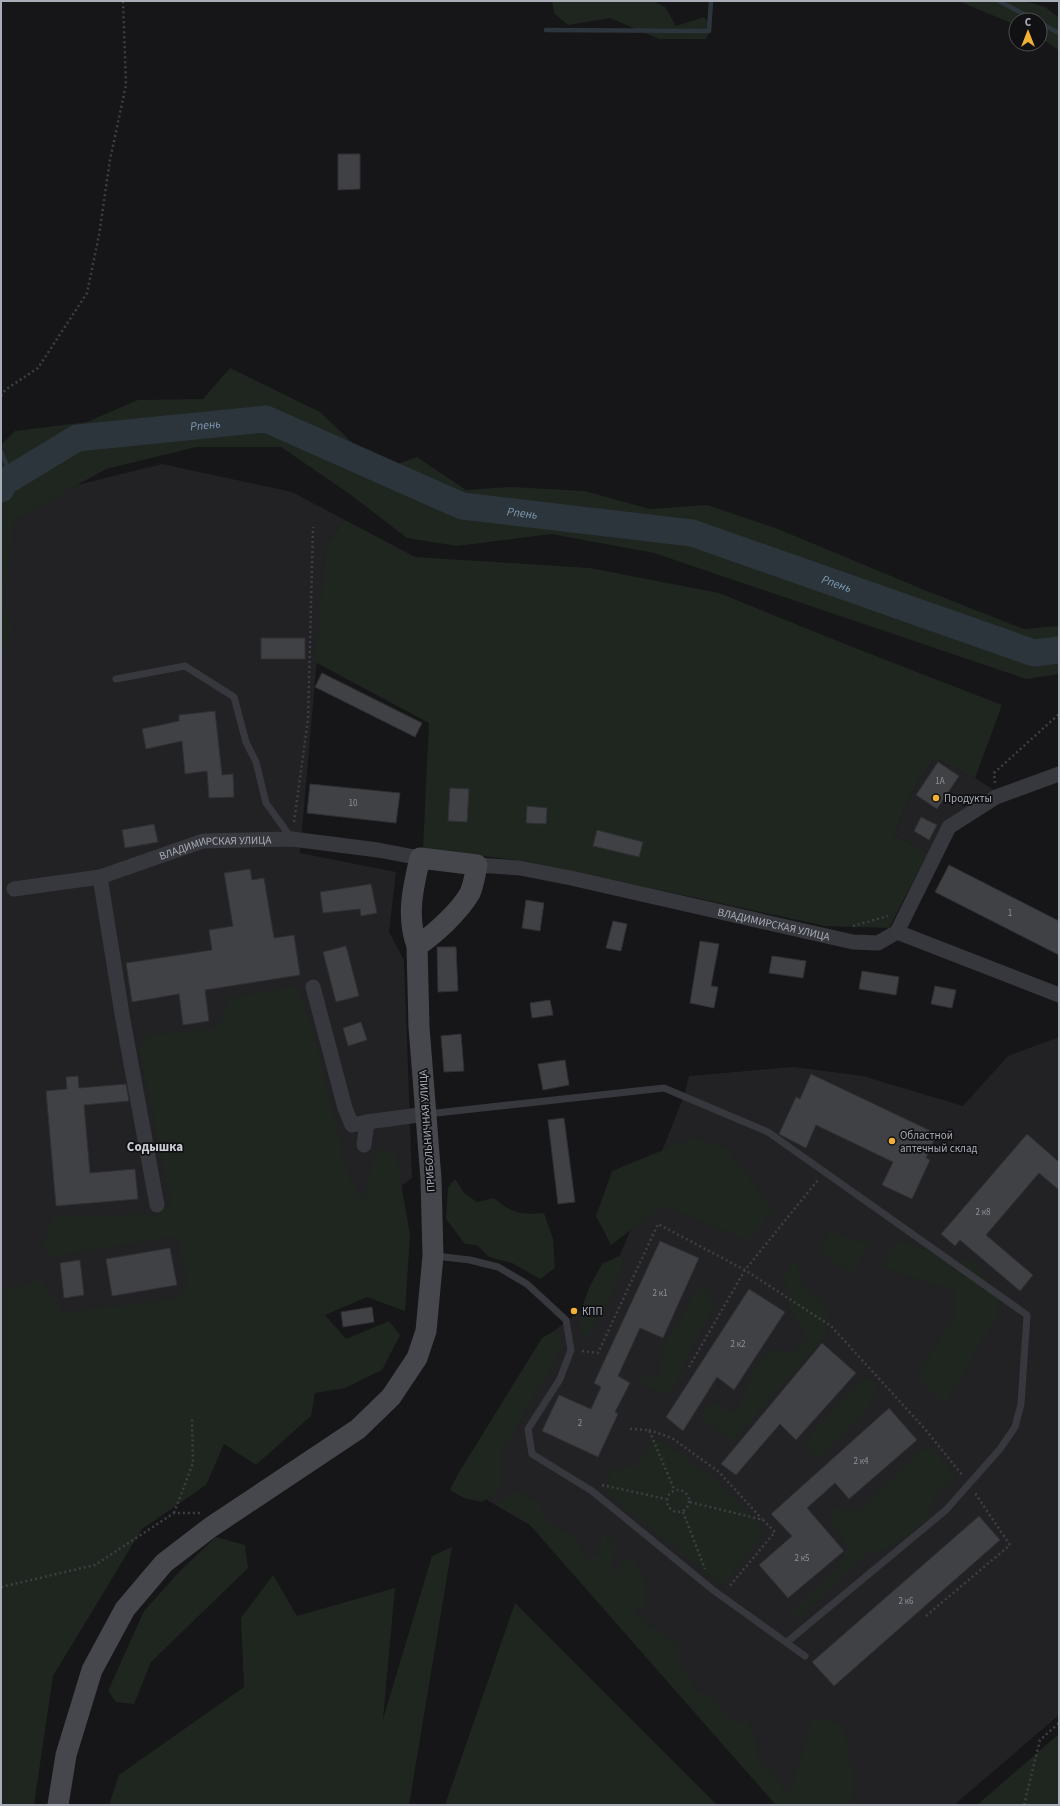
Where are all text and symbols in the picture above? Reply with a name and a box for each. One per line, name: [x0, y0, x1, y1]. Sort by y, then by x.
north arrow: [1008, 12, 1048, 52]
text: С: [1025, 15, 1032, 30]
water label: Рпень: [189, 415, 222, 435]
water label: Рпень: [506, 503, 538, 523]
water label: Рпень: [819, 571, 854, 597]
house number: 1А: [935, 775, 945, 788]
place label: Продукты: [944, 791, 992, 806]
marker: Продукты: [931, 793, 941, 803]
house number: 10: [349, 797, 358, 810]
street label: ВЛАДИМИРСКАЯ УЛИЦА: [157, 832, 272, 863]
street label: ВЛАДИМИРСКАЯ УЛИЦА: [716, 904, 831, 944]
house number: 1: [1008, 907, 1012, 920]
street label: ПРИБОЛЬНИЧНАЯ УЛИЦА: [415, 1069, 439, 1193]
place label: Областной аптечный склад: [900, 1128, 977, 1156]
marker: Областной аптечный склад: [887, 1136, 897, 1146]
district label: Содышка: [127, 1138, 183, 1156]
house number: 2 к8: [975, 1206, 991, 1219]
house number: 2 к1: [652, 1287, 668, 1300]
place label: КПП: [582, 1304, 603, 1319]
marker: КПП: [569, 1306, 579, 1316]
house number: 2 к2: [730, 1338, 746, 1351]
house number: 2: [578, 1417, 583, 1430]
house number: 2 к4: [853, 1455, 869, 1468]
house number: 2 к5: [794, 1552, 810, 1565]
house number: 2 к6: [898, 1595, 914, 1608]

